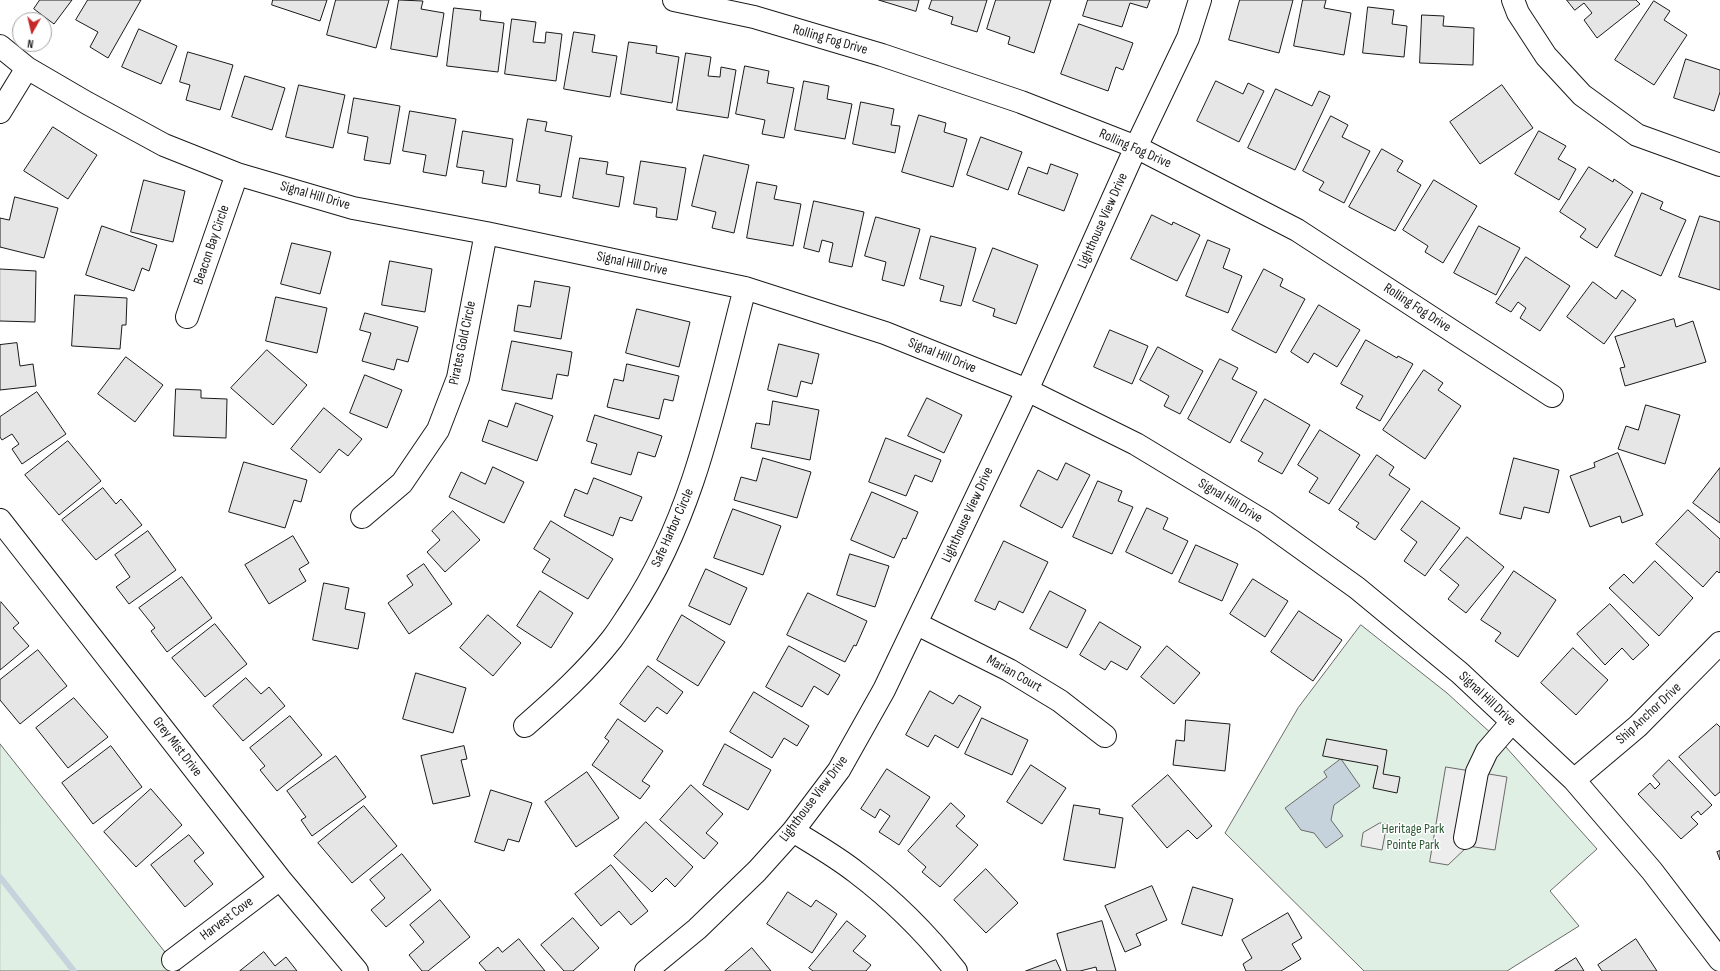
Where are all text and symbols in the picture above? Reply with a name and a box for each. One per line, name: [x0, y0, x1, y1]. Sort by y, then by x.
north arrow: [12, 12, 52, 52]
street label: Rolling Fog Drive: [791, 21, 869, 59]
text: N: [27, 37, 34, 50]
street label: Rolling Fog Drive: [1096, 126, 1174, 172]
street label: Lighthouse View Drive: [1074, 170, 1132, 272]
street label: Signal Hill Drive: [278, 178, 352, 214]
street label: Beacon Bay Circle: [191, 203, 233, 287]
street label: Signal Hill Drive: [595, 248, 669, 280]
street label: Rolling Fog Drive: [1380, 280, 1454, 336]
street label: Pirates Gold Circle: [446, 300, 480, 386]
street label: Signal Hill Drive: [905, 335, 979, 377]
street label: Lighthouse View Drive: [939, 465, 997, 565]
street label: Signal Hill Drive: [1195, 475, 1265, 527]
street label: Safe Harbor Circle: [648, 486, 698, 570]
street label: Marian Court: [983, 652, 1045, 696]
street label: Signal Hill Drive: [1455, 668, 1519, 730]
street label: Ship Anchor Drive: [1613, 680, 1685, 748]
street label: Grey Mist Drive: [149, 714, 205, 780]
street label: Lighthouse View Drive: [776, 753, 852, 845]
park label: Heritage Park Pointe Park: [1382, 821, 1444, 854]
street label: Harvest Cove: [197, 894, 257, 944]

